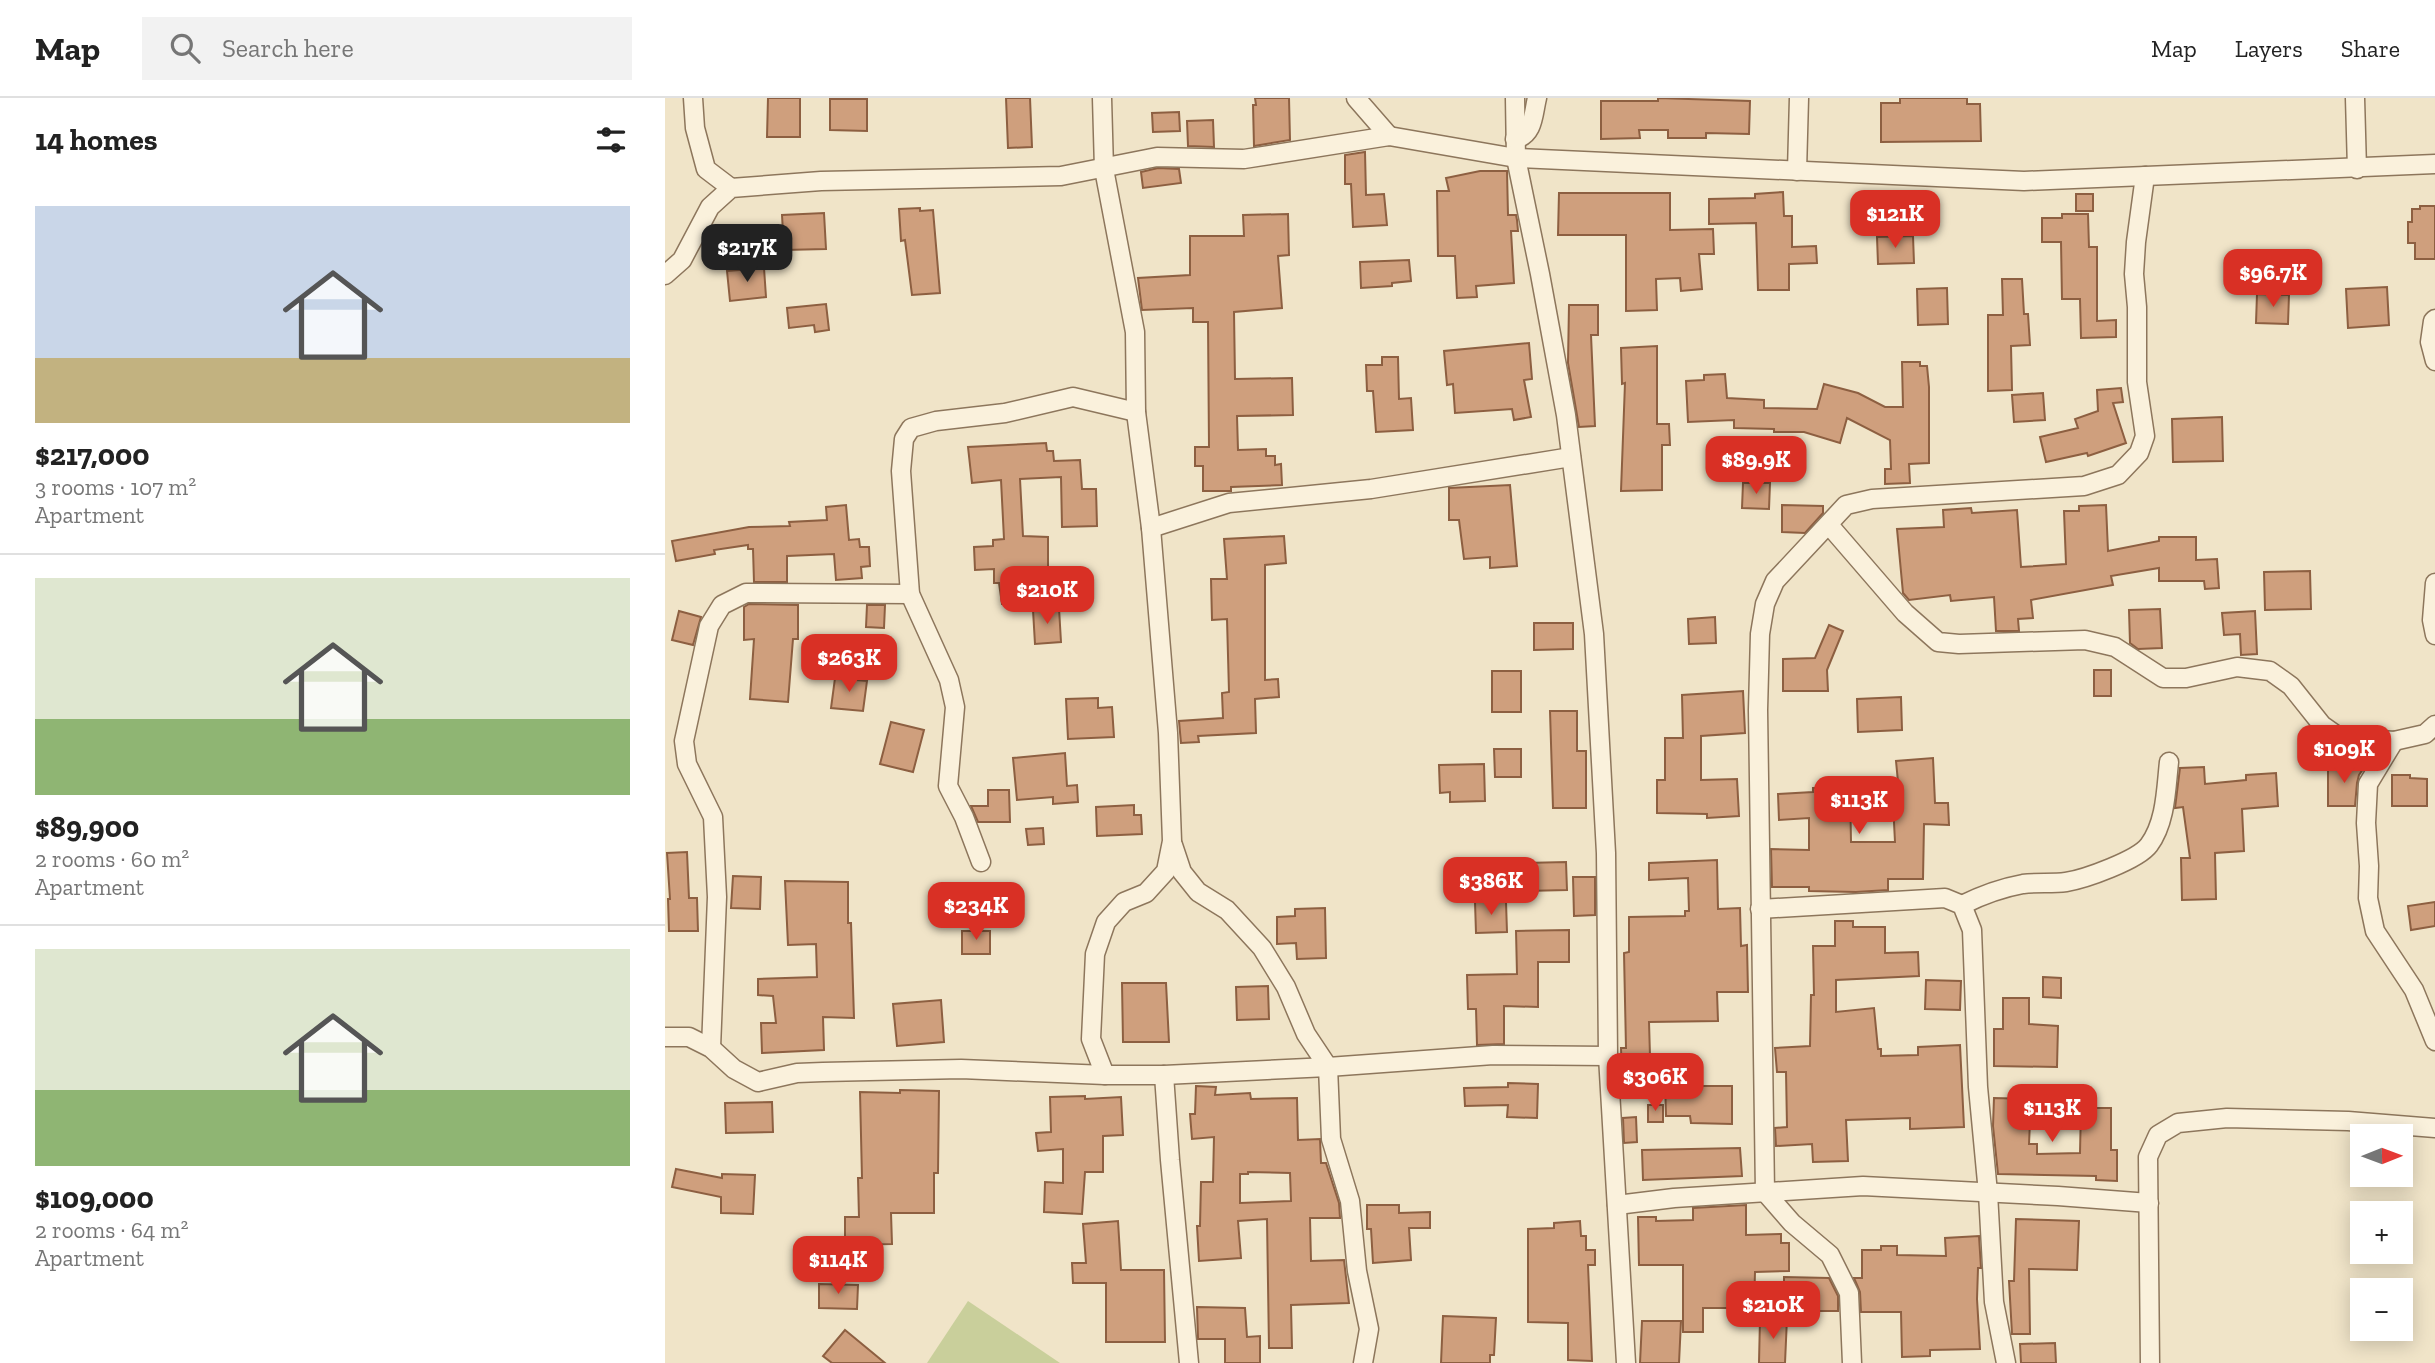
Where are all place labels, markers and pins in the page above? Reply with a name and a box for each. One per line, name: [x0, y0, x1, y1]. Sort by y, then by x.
pin: $121K: [1846, 190, 1944, 250]
pin: $217K: [698, 225, 796, 284]
pin: $96.7K: [2216, 250, 2330, 309]
pin: $89.9K: [1699, 436, 1813, 496]
pin: $210K: [998, 566, 1096, 626]
pin: $263K: [800, 634, 898, 694]
pin: $109K: [2295, 726, 2393, 785]
pin: $113K: [1810, 776, 1908, 836]
pin: $386K: [1442, 858, 1540, 917]
pin: $234K: [927, 882, 1025, 942]
pin: $306K: [1606, 1054, 1704, 1113]
pin: $113K: [2003, 1084, 2101, 1144]
pin: $114K: [789, 1236, 887, 1296]
pin: $210K: [1724, 1282, 1822, 1341]

